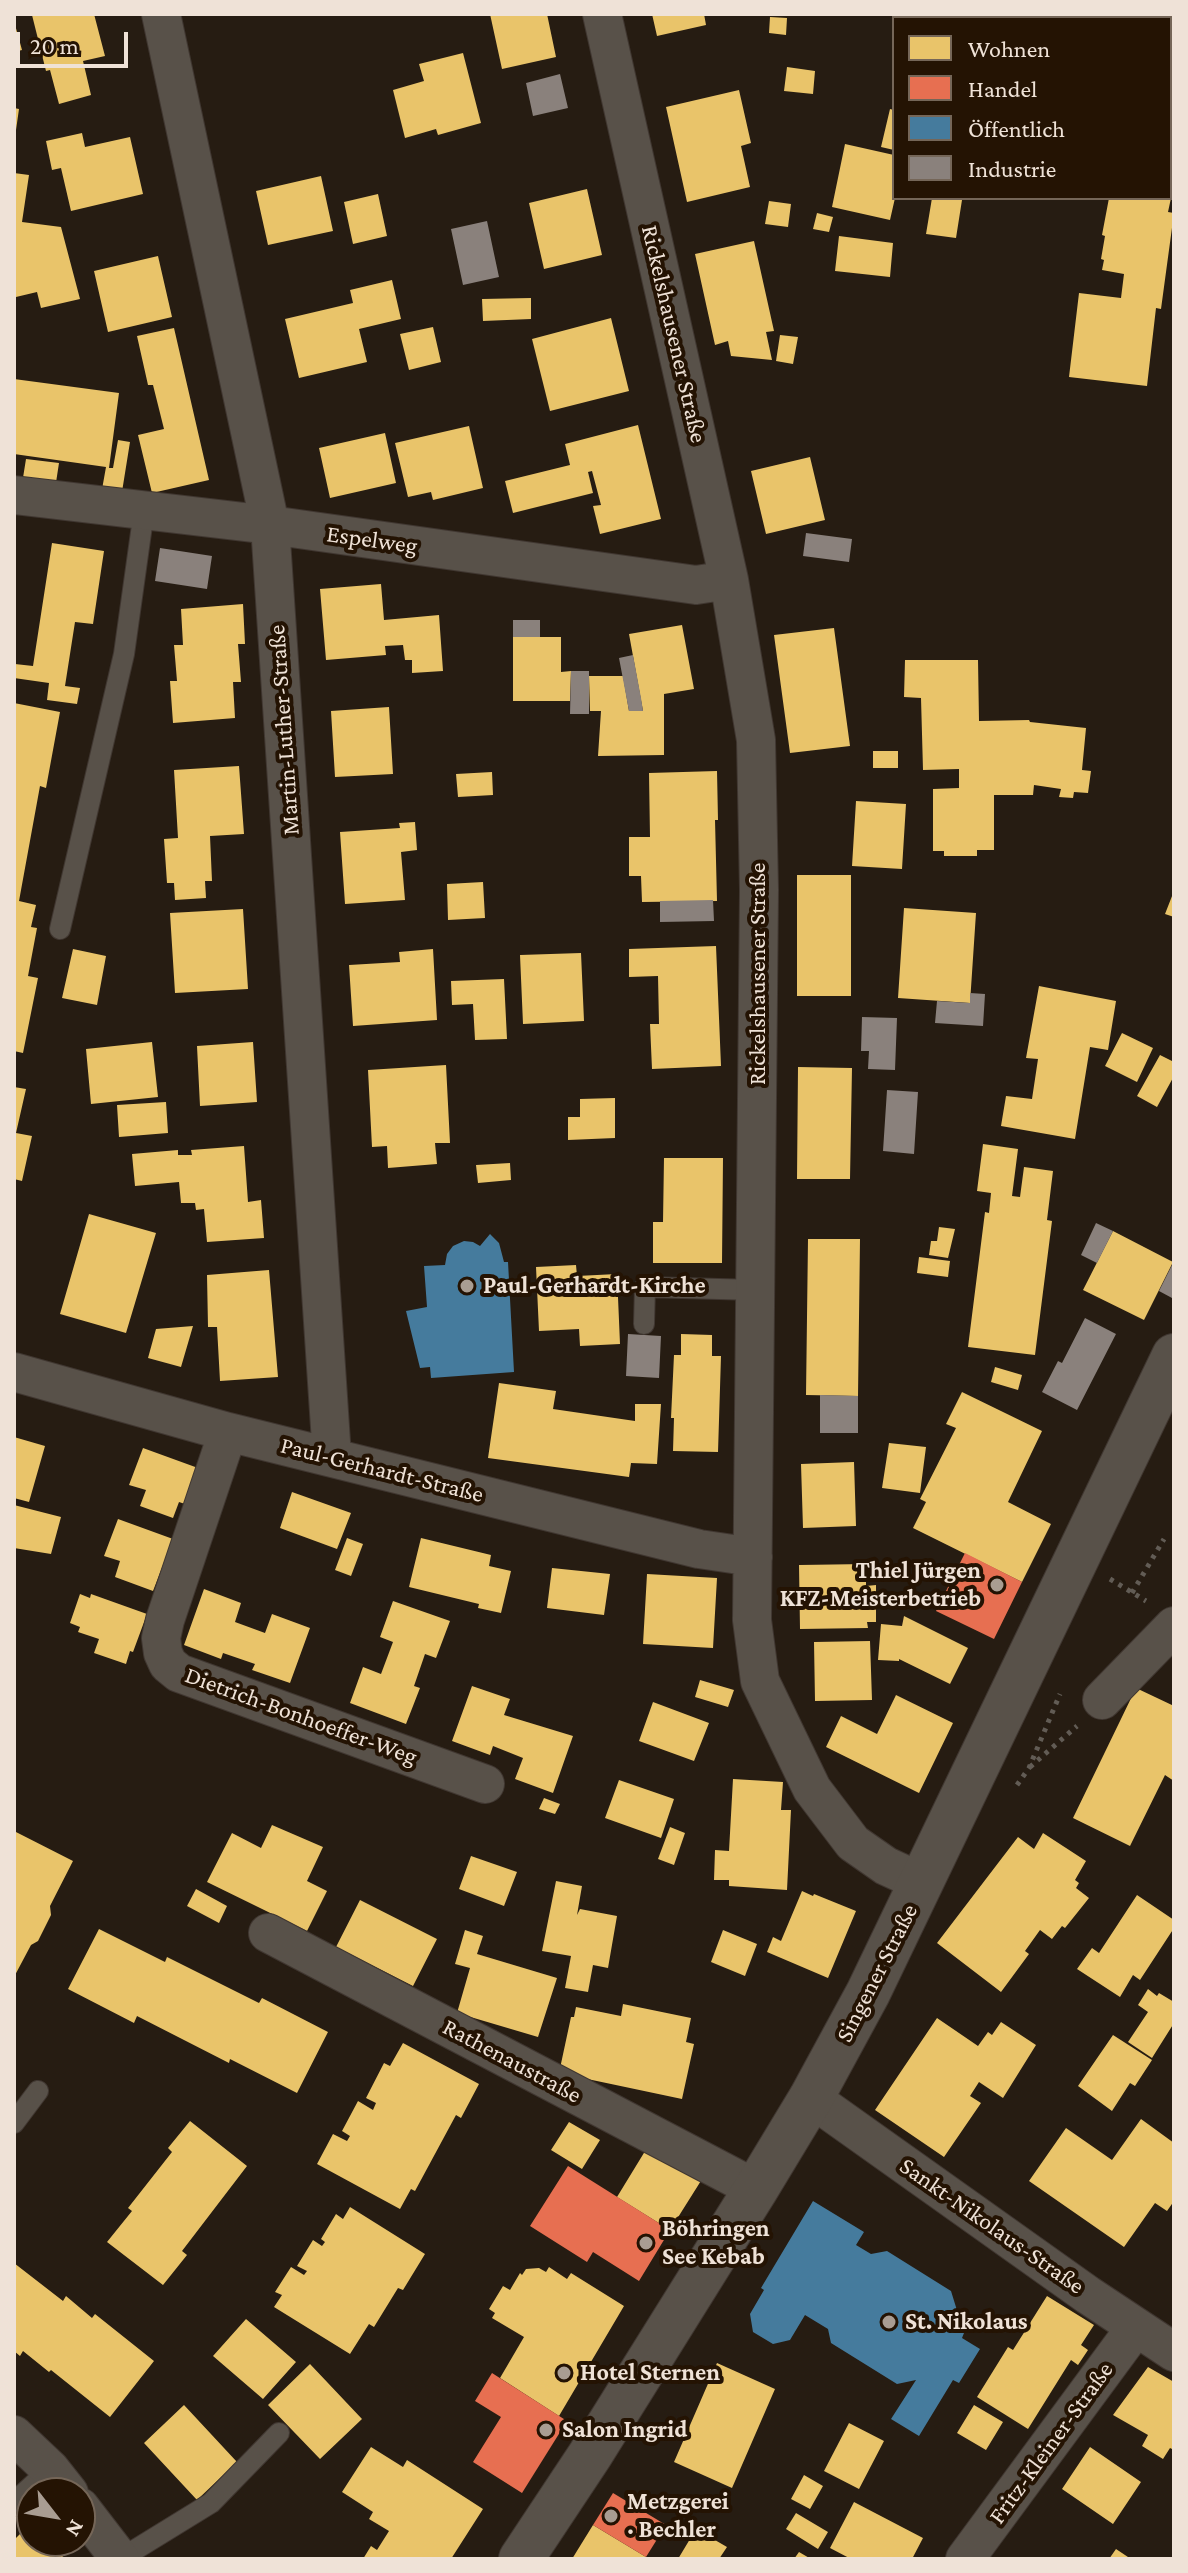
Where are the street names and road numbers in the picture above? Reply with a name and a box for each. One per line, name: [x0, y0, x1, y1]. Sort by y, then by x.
street label: Rickelshausener Straße: [635, 222, 713, 446]
street label: Espelweg: [325, 519, 419, 561]
street label: Martin-Luther-Straße: [262, 624, 306, 836]
street label: Rickelshausener Straße: [744, 863, 772, 1085]
street label: Paul-Gerhardt-Straße: [277, 1431, 487, 1509]
street label: Dietrich-Bonhoeffer-Weg: [181, 1661, 421, 1771]
street label: Singener Straße: [830, 1899, 924, 2047]
street label: Rathenaustraße: [438, 2012, 586, 2110]
street label: Sankt-Nikolaus-Straße: [894, 2151, 1090, 2301]
street label: Fritz-Kleiner-Straße: [983, 2356, 1119, 2530]

